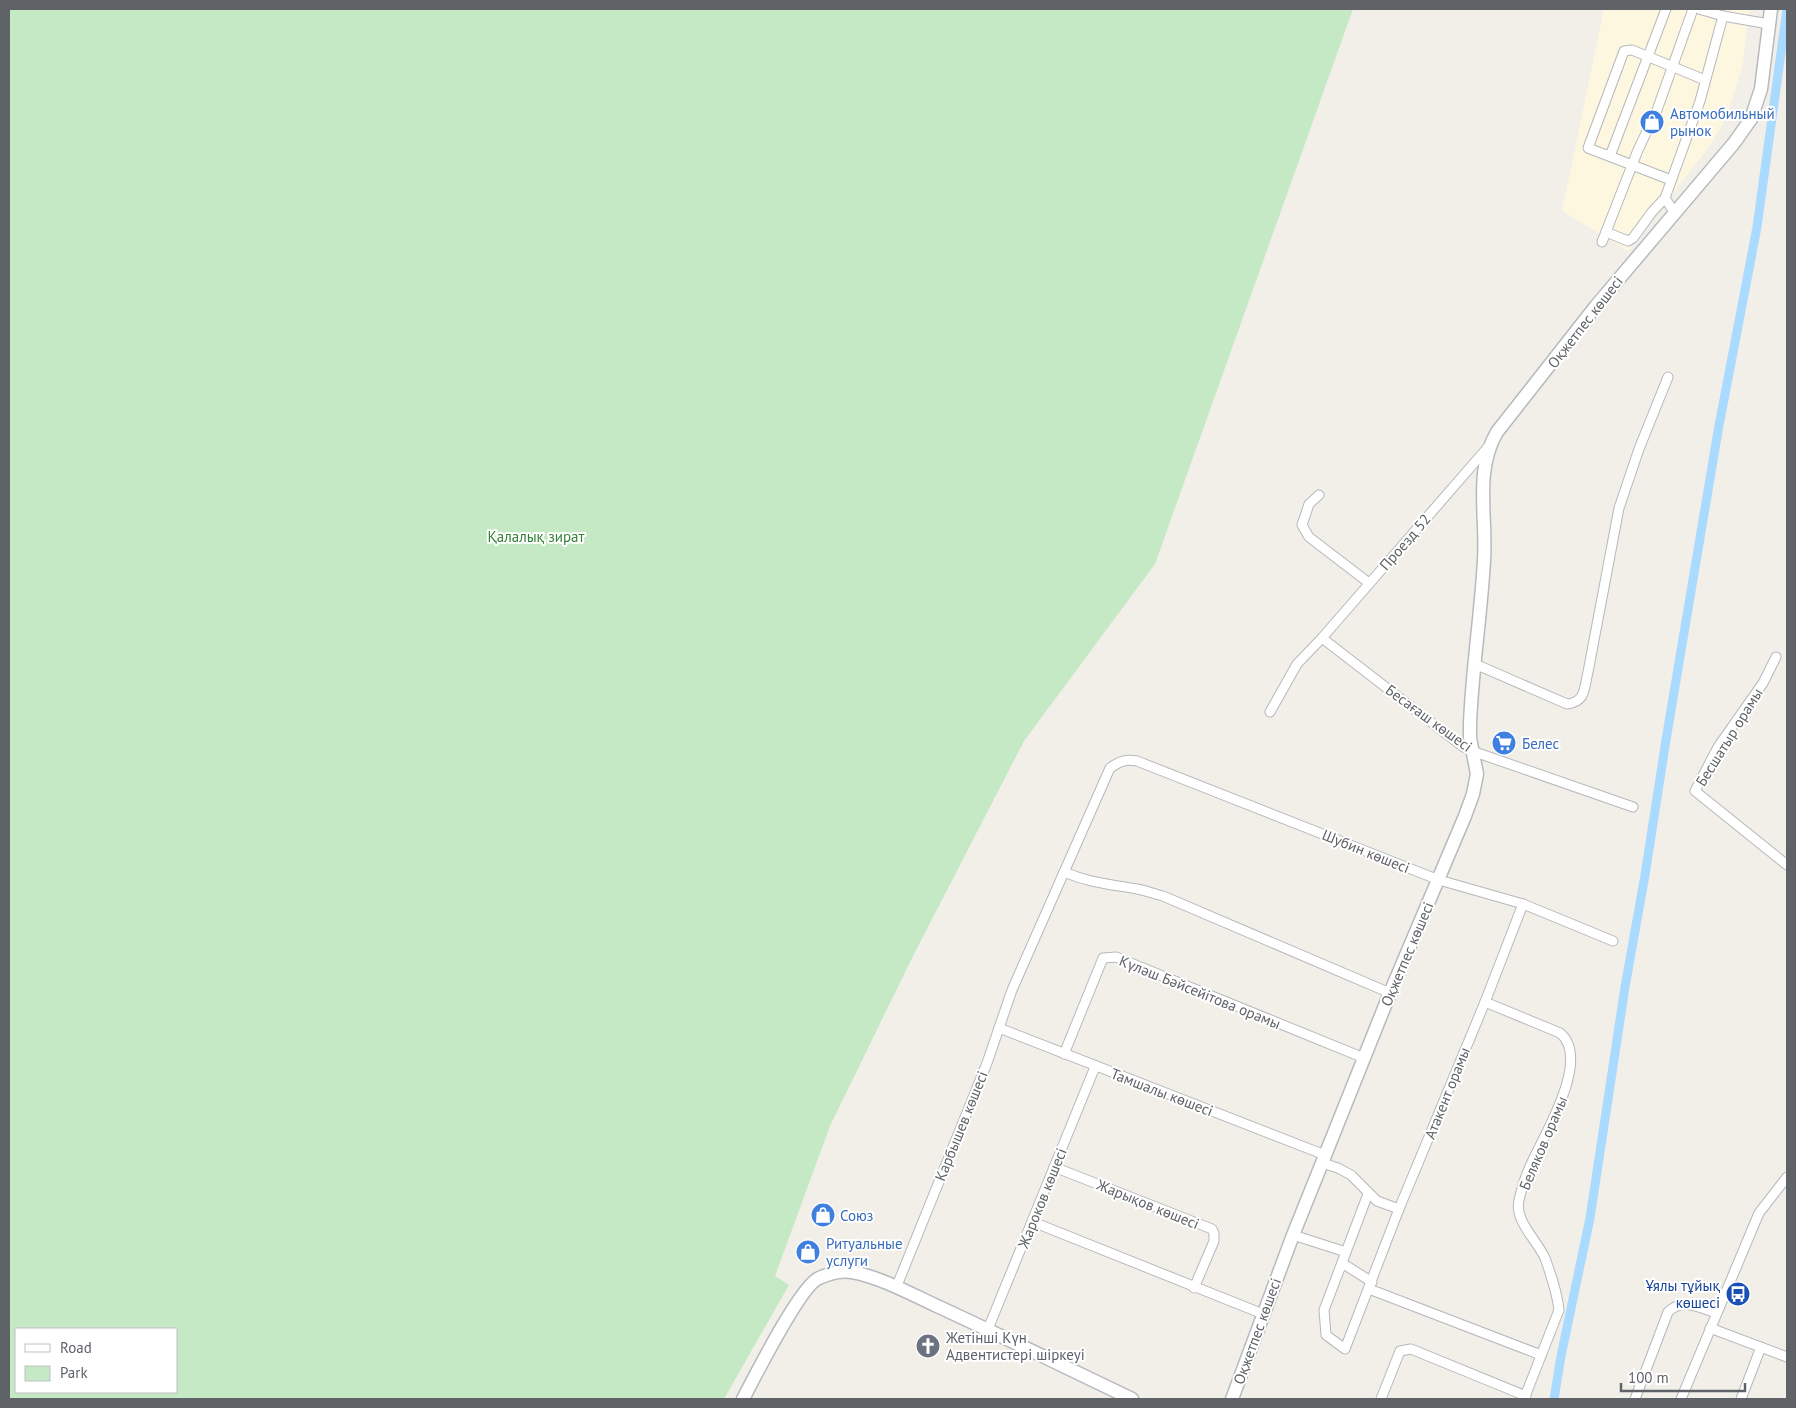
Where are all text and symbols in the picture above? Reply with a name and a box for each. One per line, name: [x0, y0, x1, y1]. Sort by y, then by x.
place label: Автомобильный рынок: [1670, 104, 1775, 140]
shop icon: Автомобильный рынок: [1639, 109, 1665, 135]
street label: Оқжетпес көшесі: [1543, 272, 1627, 372]
street label: Проезд 52: [1375, 510, 1435, 574]
park label: Қалалық зират: [487, 527, 585, 546]
street label: Бесағаш көшесі: [1382, 680, 1476, 756]
street label: Бесшатыр орамы: [1691, 684, 1767, 790]
supermarket icon: Белес: [1491, 730, 1517, 756]
place label: Белес: [1522, 734, 1560, 753]
street label: Шубин көшесі: [1319, 825, 1413, 877]
street label: Оқжетпес көшесі: [1376, 899, 1438, 1009]
street label: Күләш Бәйсейітова орамы: [1116, 951, 1284, 1033]
street label: Атакент орамы: [1420, 1044, 1474, 1142]
street label: Тамшалы көшесі: [1108, 1064, 1216, 1120]
street label: Карбышев көшесі: [930, 1068, 992, 1184]
street label: Беляков орамы: [1515, 1093, 1571, 1193]
street label: Жароков көшесі: [1013, 1145, 1071, 1252]
street label: Жарықов көшесі: [1093, 1174, 1202, 1233]
shop icon: Союз: [810, 1202, 836, 1228]
place label: Союз: [840, 1206, 873, 1225]
place label: Ритуальные услуги: [826, 1234, 903, 1270]
shop icon: Ритуальные услуги: [795, 1239, 821, 1265]
street label: Оқжетпес көшесі: [1229, 1275, 1285, 1387]
place label: Ұялы тұйық көшесі: [1645, 1276, 1720, 1312]
bus stop icon: Ұялы тұйық көшесі: [1725, 1281, 1751, 1307]
legend: [15, 1328, 178, 1393]
place label: Жетінші Күн Адвентистері шіркеуі: [945, 1328, 1085, 1364]
church icon: Жетінші Күн Адвентистері шіркеуі: [915, 1333, 941, 1359]
text: Road: [60, 1338, 92, 1357]
scale bar: [1621, 1360, 1745, 1392]
text: Park: [60, 1363, 88, 1382]
text: 100 m: [1628, 1368, 1669, 1387]

